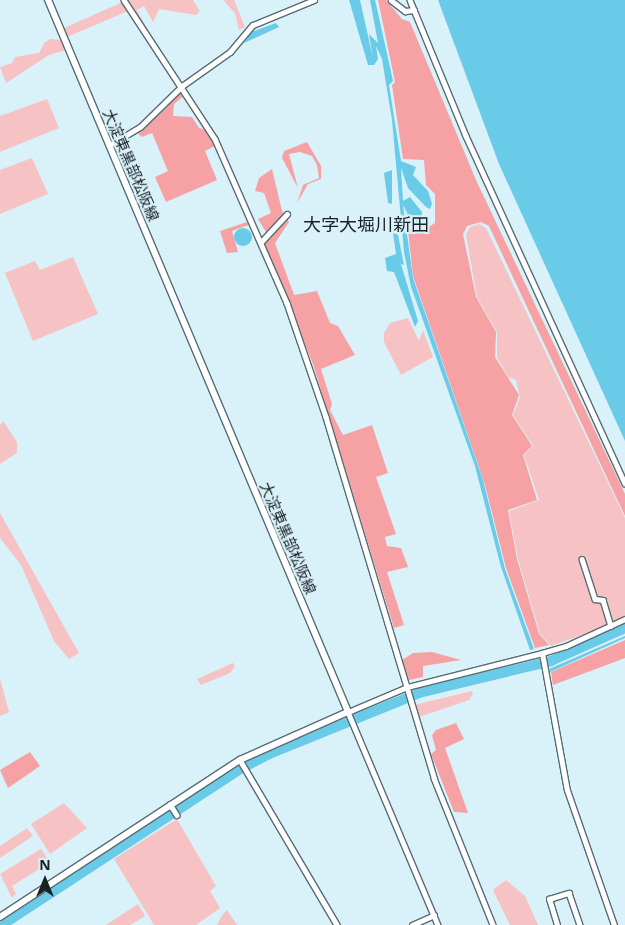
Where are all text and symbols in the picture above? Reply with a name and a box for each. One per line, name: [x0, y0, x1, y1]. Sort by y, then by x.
street label: 大淀東黒部松阪線: [99, 106, 163, 224]
district label: 大字大堀川新田: [303, 213, 429, 235]
street label: 大淀東黒部松阪線: [256, 479, 320, 597]
north arrow: [20, 855, 70, 905]
text: N: [39, 855, 51, 874]

